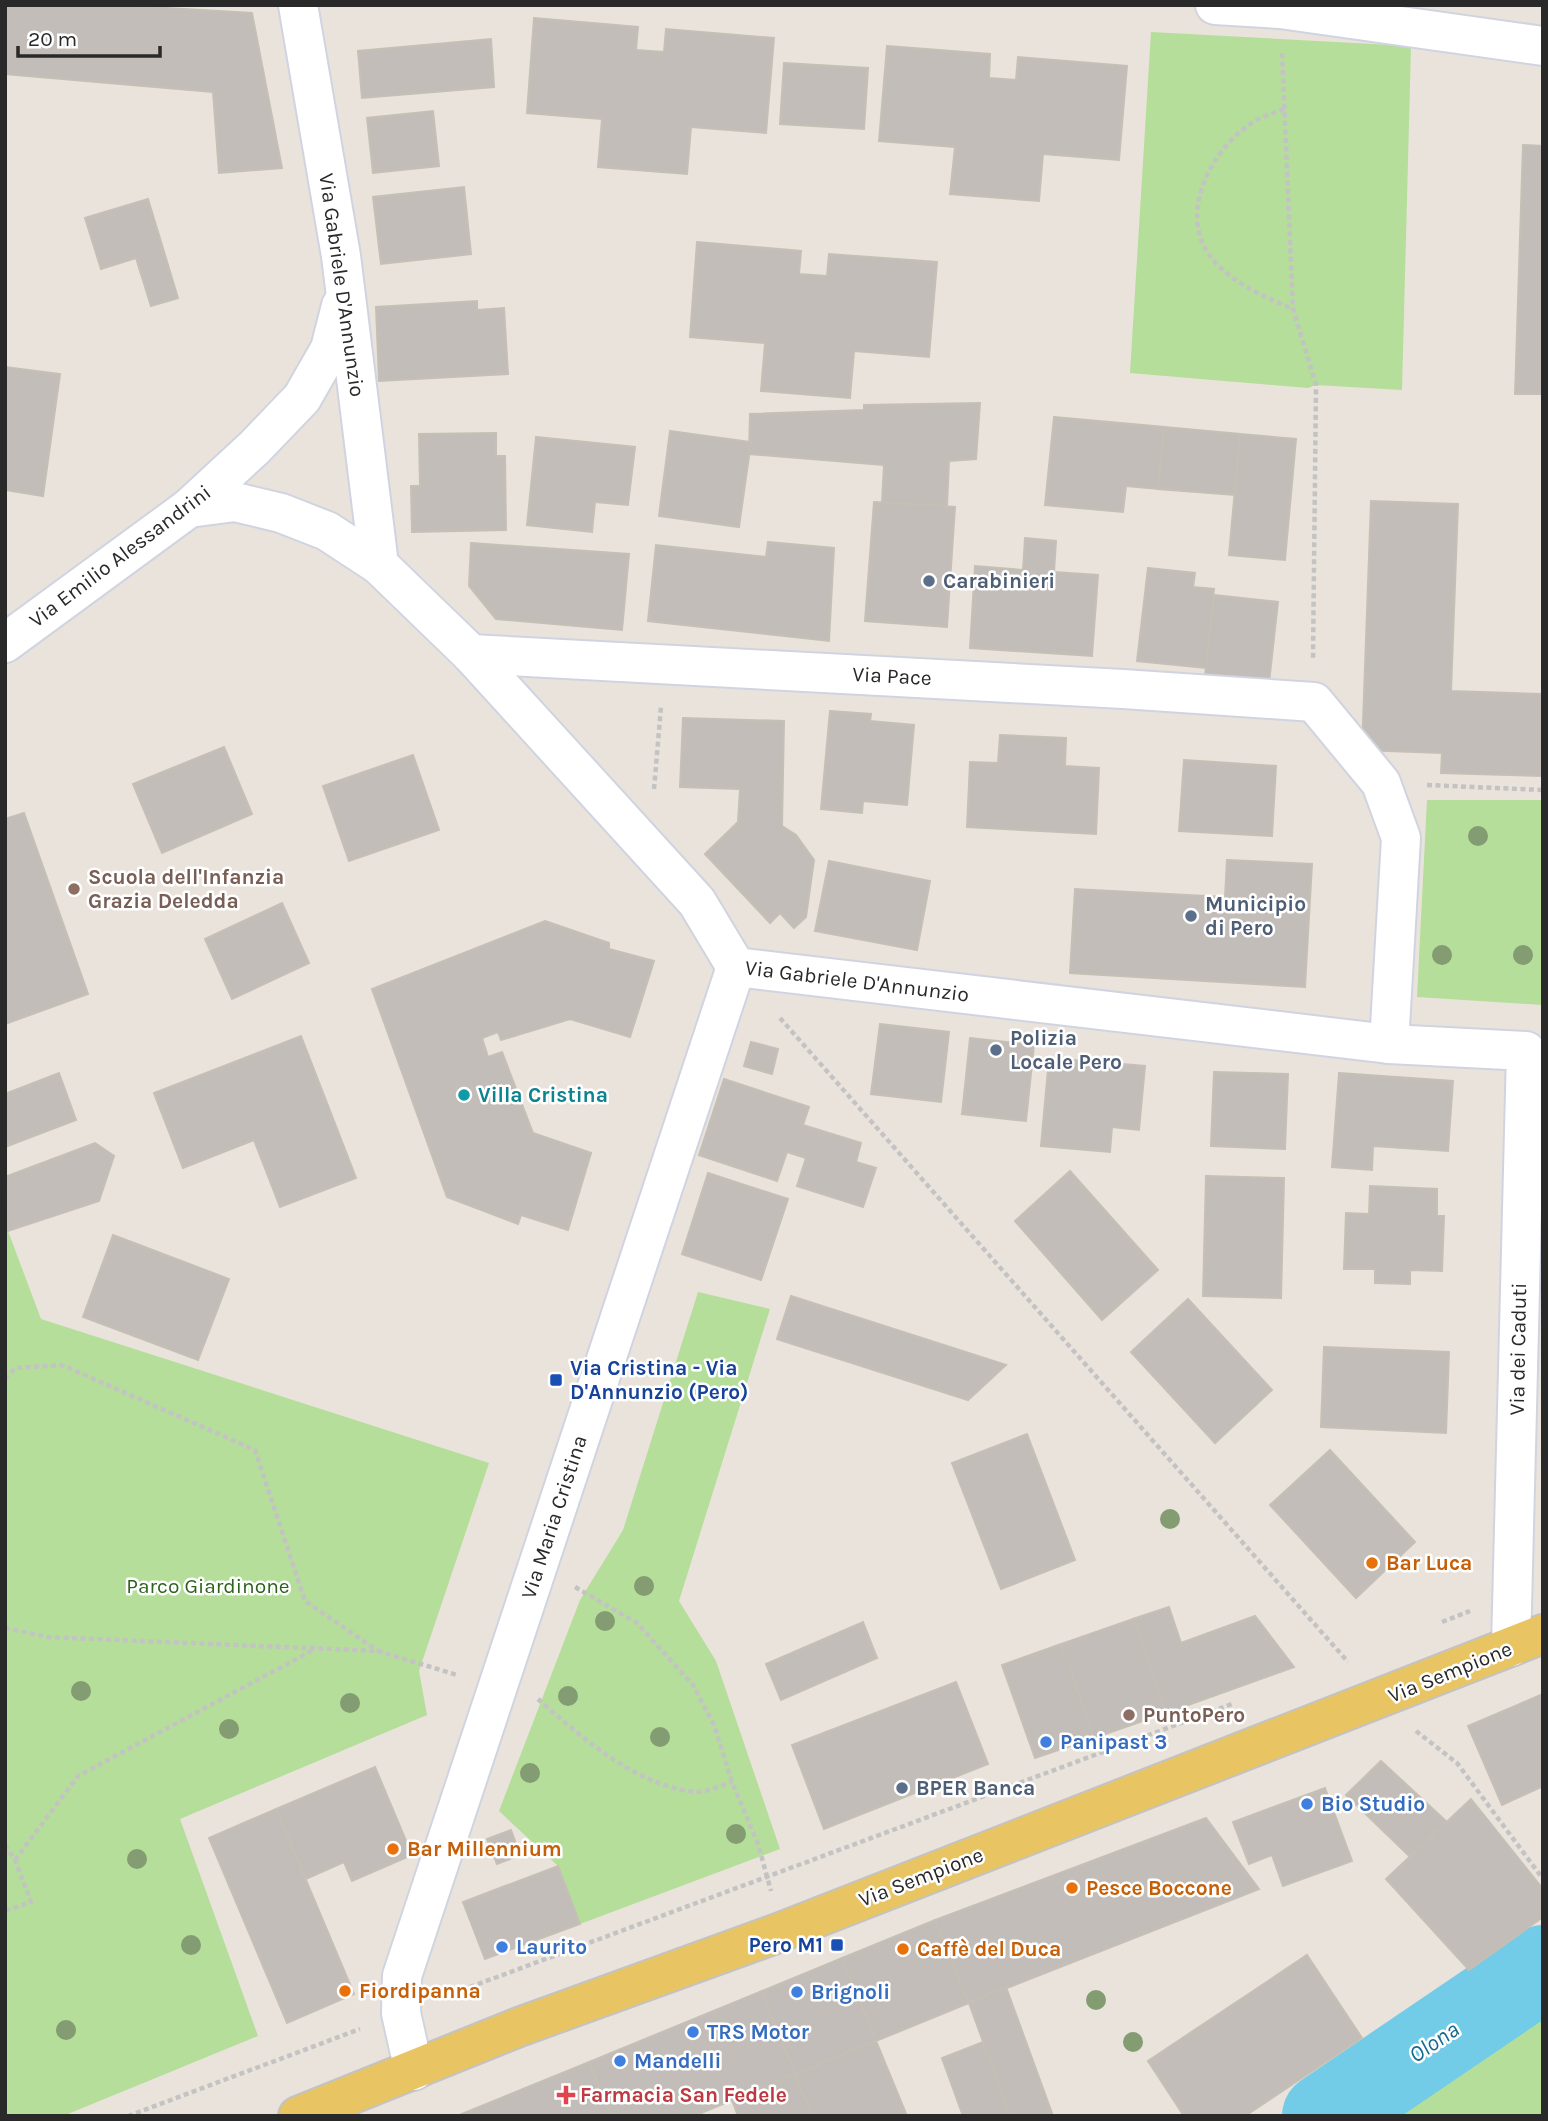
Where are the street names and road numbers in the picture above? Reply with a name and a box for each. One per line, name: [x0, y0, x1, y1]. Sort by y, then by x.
street label: Via Gabriele D'Annunzio: [314, 172, 370, 398]
street label: Via Emilio Alessandrini: [24, 480, 216, 632]
street label: Via Pace: [852, 662, 932, 690]
street label: Via Gabriele D'Annunzio: [744, 955, 970, 1007]
street label: Via dei Caduti: [1505, 1282, 1531, 1416]
street label: Via Maria Cristina: [516, 1432, 592, 1602]
street label: Via Sempione: [1385, 1636, 1515, 1708]
street label: Via Sempione: [855, 1842, 987, 1912]

